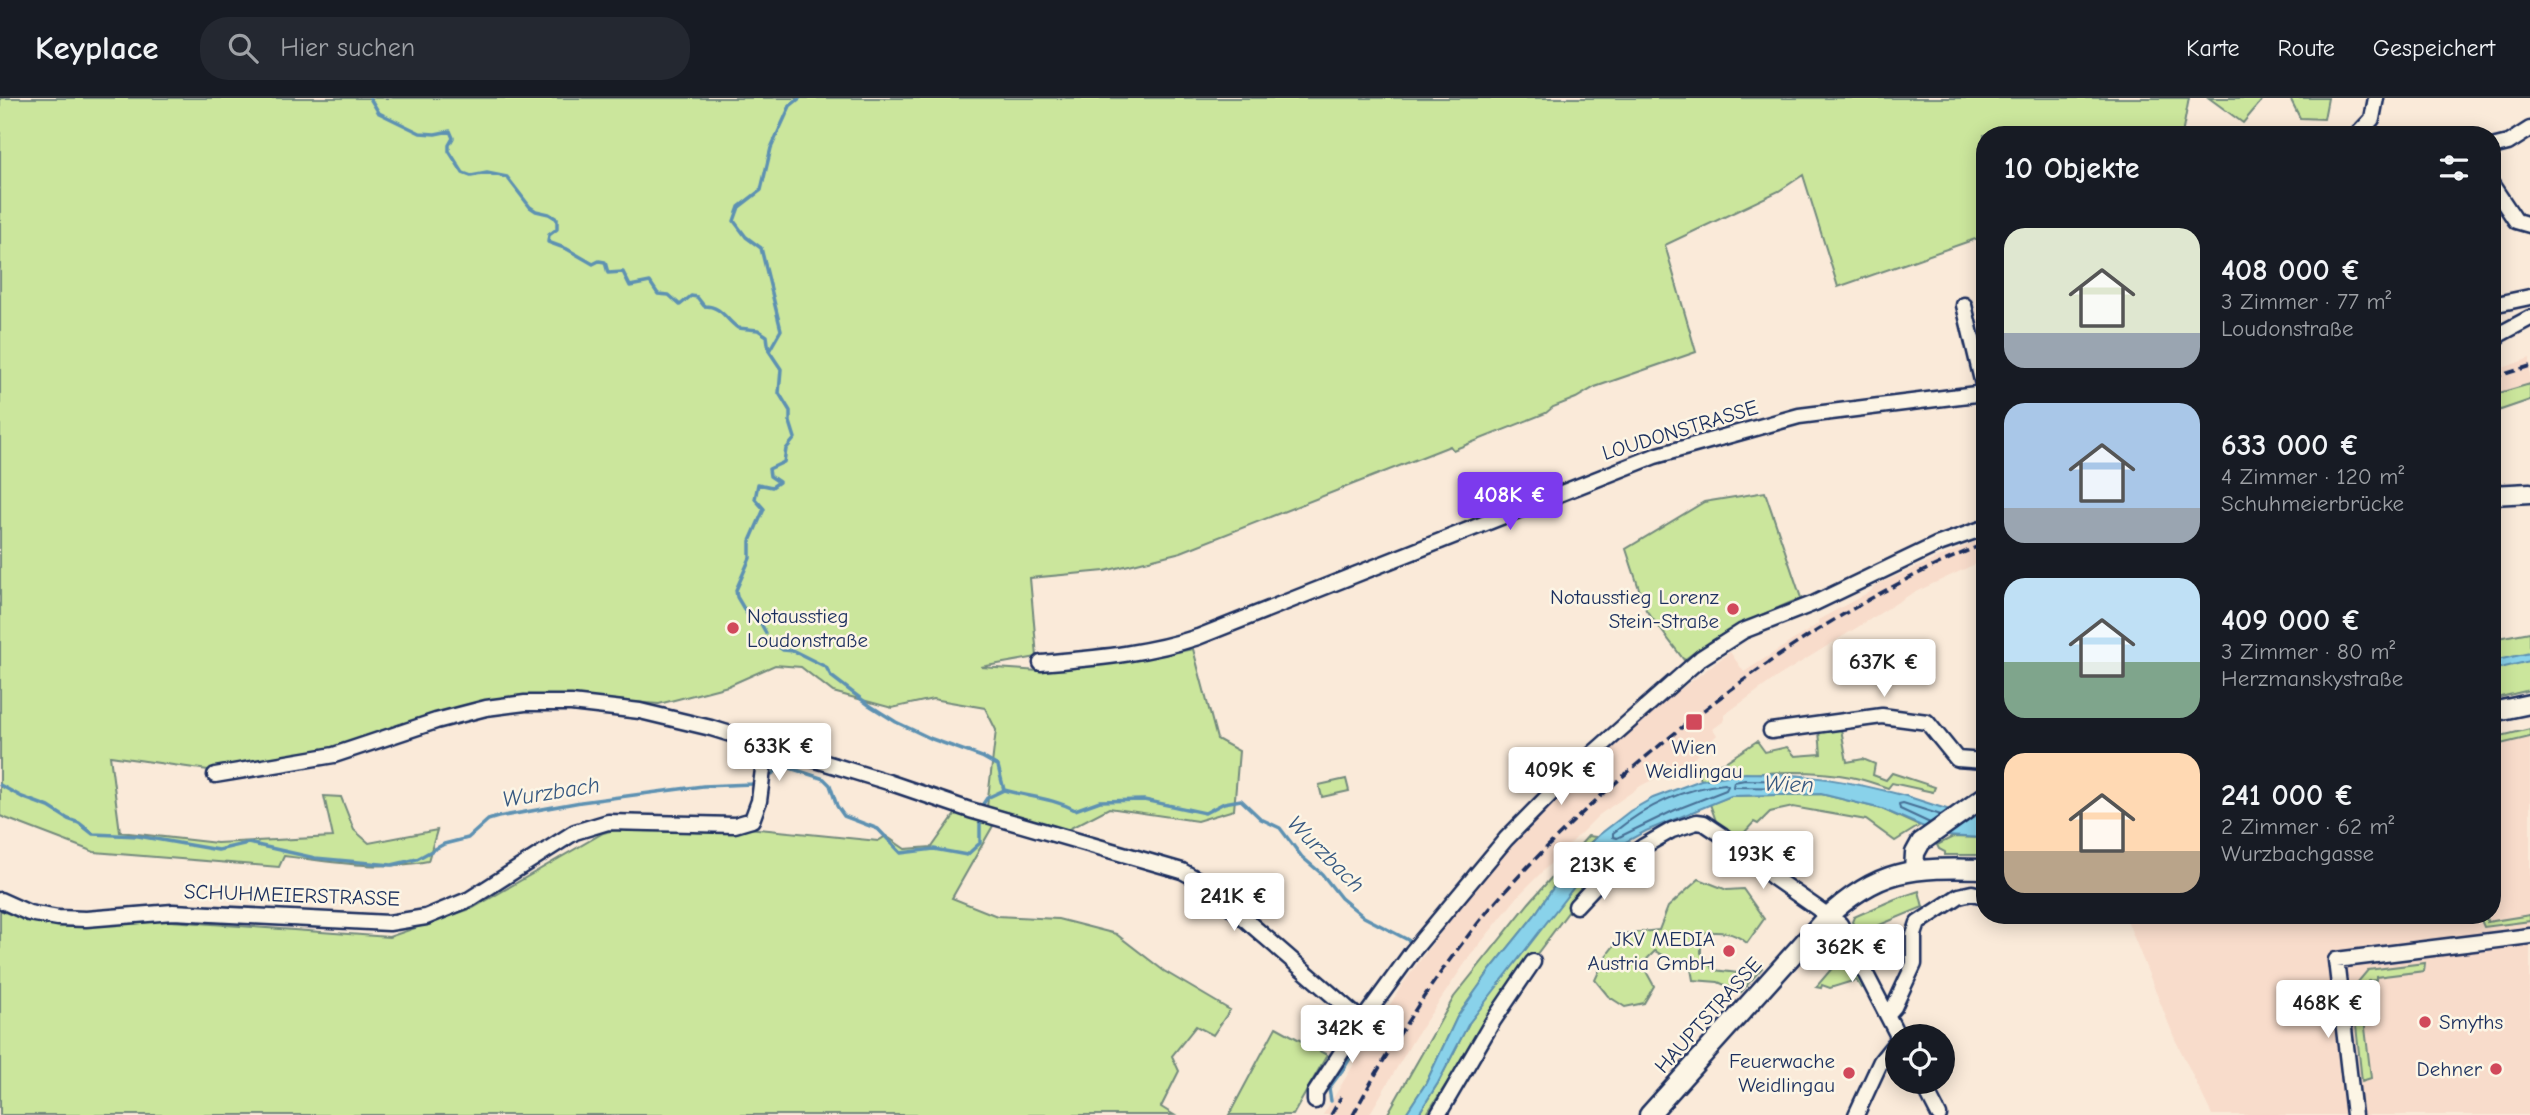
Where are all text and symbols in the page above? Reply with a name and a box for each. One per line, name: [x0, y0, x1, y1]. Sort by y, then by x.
search box: [200, 17, 690, 80]
text: Keyplace: [35, 29, 158, 67]
icon: search: [224, 29, 262, 67]
text: Hier suchen: [280, 33, 415, 63]
text: Karte: [2186, 34, 2240, 62]
text: Route: [2278, 34, 2335, 62]
text: Gespeichert: [2373, 34, 2495, 62]
icon: filters: [2435, 149, 2473, 187]
text: 10 Objekte: [2004, 151, 2140, 186]
text: 408 000 €: [2221, 253, 2361, 288]
icon: home: [2060, 256, 2144, 340]
text: 3 Zimmer · 77 m²: [2221, 288, 2391, 315]
text: Loudonstraße: [2221, 315, 2353, 342]
street label: LOUDONSTRASSE: [1599, 395, 1761, 465]
text: 633 000 €: [2221, 428, 2360, 463]
icon: home: [2060, 431, 2144, 515]
text: 4 Zimmer · 120 m²: [2221, 463, 2404, 490]
pin: 408K €: [1453, 472, 1567, 532]
text: 408K €: [1474, 481, 1546, 508]
text: Schuhmeierbrücke: [2221, 490, 2404, 517]
place label: Notausstieg Lorenz Stein-Straße: [1550, 585, 1719, 633]
marker: Notausstieg Lorenz Stein-Straße: [1725, 601, 1741, 617]
text: 409 000 €: [2221, 603, 2361, 638]
place label: Notausstieg Loudonstraße: [747, 604, 868, 652]
icon: home: [2060, 606, 2144, 690]
marker: Notausstieg Loudonstraße: [725, 620, 741, 636]
text: 3 Zimmer · 80 m²: [2221, 638, 2395, 665]
pin: 637K €: [1827, 640, 1941, 699]
text: 637K €: [1849, 648, 1919, 675]
text: Herzmanskystraße: [2221, 665, 2403, 692]
marker: Wien Weidlingau: [1684, 712, 1704, 732]
pin: 633K €: [722, 724, 836, 783]
text: 633K €: [743, 732, 815, 759]
place label: Wien Weidlingau: [1646, 735, 1742, 783]
pin: 409K €: [1504, 748, 1618, 807]
text: 409K €: [1525, 756, 1597, 783]
water label: Wien: [1764, 770, 1814, 798]
water label: Wurzbach: [500, 771, 602, 813]
text: 241 000 €: [2221, 778, 2354, 813]
icon: home: [2060, 781, 2144, 865]
water label: Wurzbach: [1282, 810, 1370, 898]
text: 2 Zimmer · 62 m²: [2221, 813, 2394, 840]
pin: 193K €: [1706, 832, 1820, 891]
text: 193K €: [1728, 840, 1798, 867]
text: Wurzbachgasse: [2221, 840, 2374, 867]
pin: 213K €: [1547, 842, 1661, 902]
text: 213K €: [1570, 851, 1638, 878]
pin: 241K €: [1177, 874, 1291, 933]
street label: SCHUHMEIERSTRASSE: [184, 879, 400, 911]
text: 241K €: [1200, 882, 1268, 909]
pin: 362K €: [1795, 924, 1909, 984]
place label: JKV MEDIA Austria GmbH: [1588, 927, 1715, 975]
text: 362K €: [1816, 933, 1888, 960]
marker: JKV MEDIA Austria GmbH: [1721, 943, 1737, 959]
street label: HAUPTSTRASSE: [1650, 952, 1766, 1078]
pin: 468K €: [2271, 981, 2385, 1040]
text: 468K €: [2292, 989, 2364, 1016]
pin: 342K €: [1295, 1006, 1409, 1065]
place label: Smyths: [2439, 1010, 2503, 1034]
text: 342K €: [1317, 1014, 1387, 1041]
marker: Smyths: [2417, 1014, 2433, 1030]
map controls: [1885, 1024, 1955, 1094]
button: locate: [1885, 1024, 1955, 1094]
place label: Feuerwache Weidlingau: [1729, 1049, 1835, 1097]
place label: Dehner: [2417, 1057, 2483, 1081]
marker: Dehner: [2488, 1061, 2504, 1077]
marker: Feuerwache Weidlingau: [1841, 1065, 1857, 1081]

